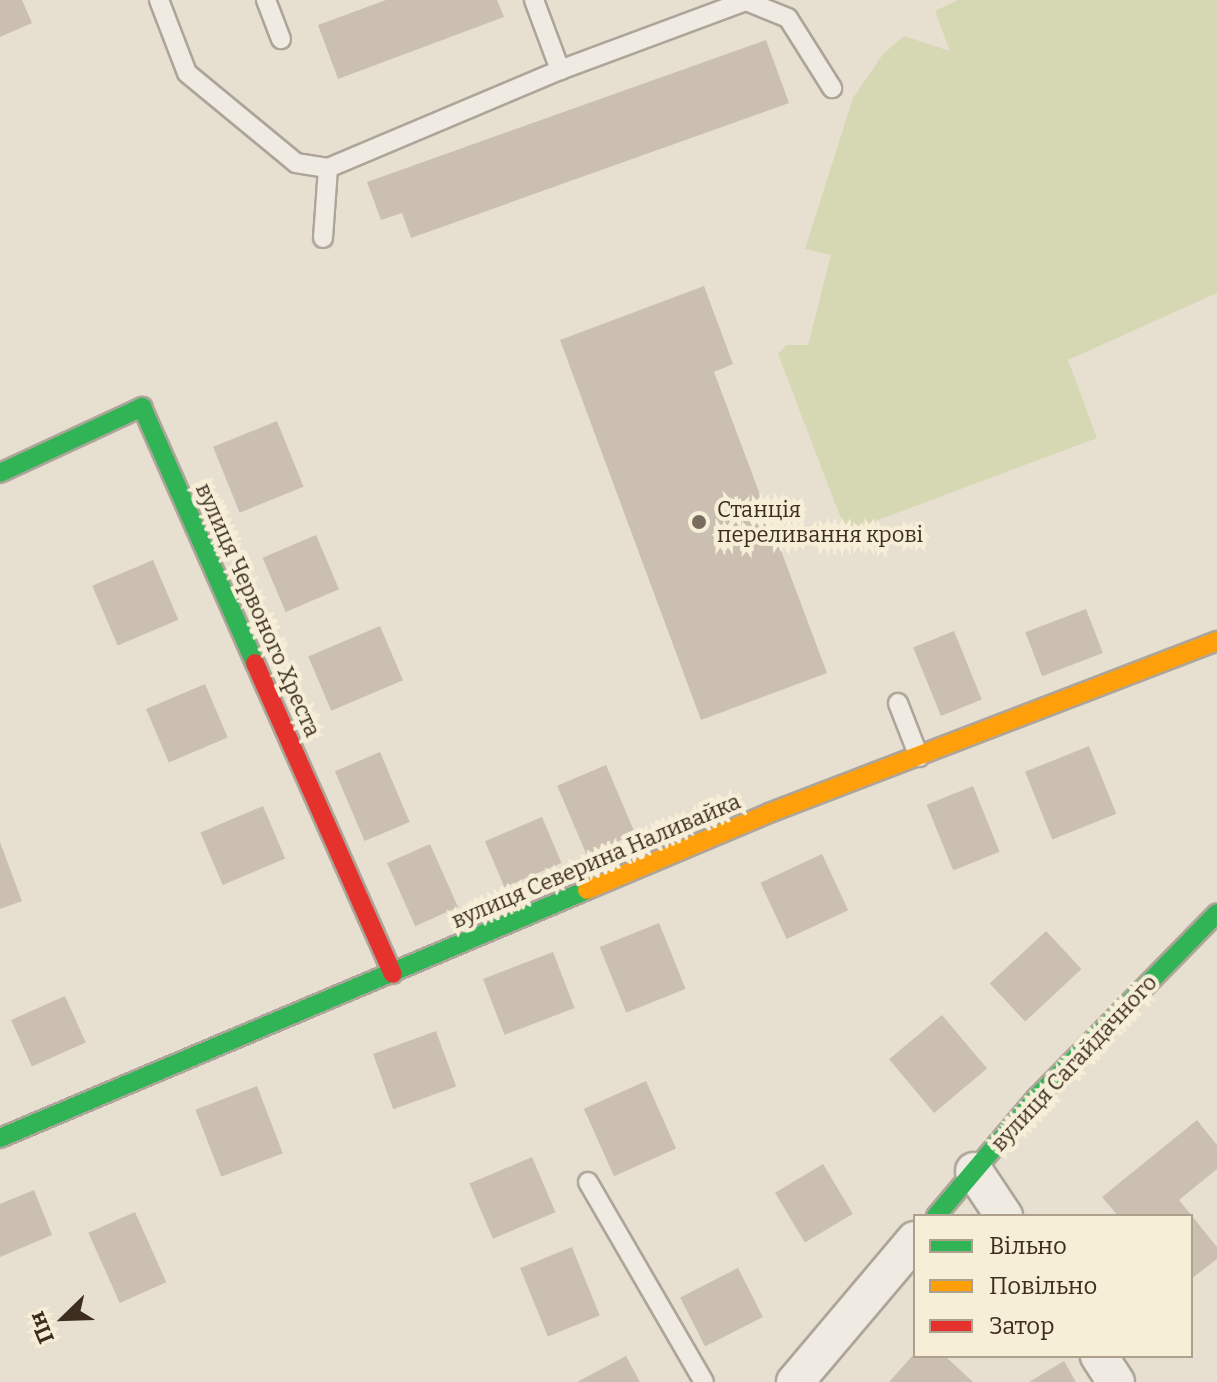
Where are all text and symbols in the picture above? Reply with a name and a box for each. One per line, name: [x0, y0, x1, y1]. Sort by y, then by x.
street label: вулиця Червоного Хреста: [190, 479, 326, 741]
place label: Станція переливання крові: [717, 496, 923, 548]
marker: Станція переливання крові: [688, 511, 710, 533]
street label: вулиця Северина Наливайка: [448, 788, 744, 934]
street label: вулиця Сагайдачного: [986, 969, 1162, 1157]
legend: [913, 1214, 1193, 1358]
text: Вільно: [989, 1232, 1067, 1260]
text: Повільно: [989, 1272, 1097, 1300]
north arrow: [24, 1278, 104, 1358]
text: Пн: [23, 1308, 60, 1347]
text: Затор: [989, 1312, 1054, 1340]

